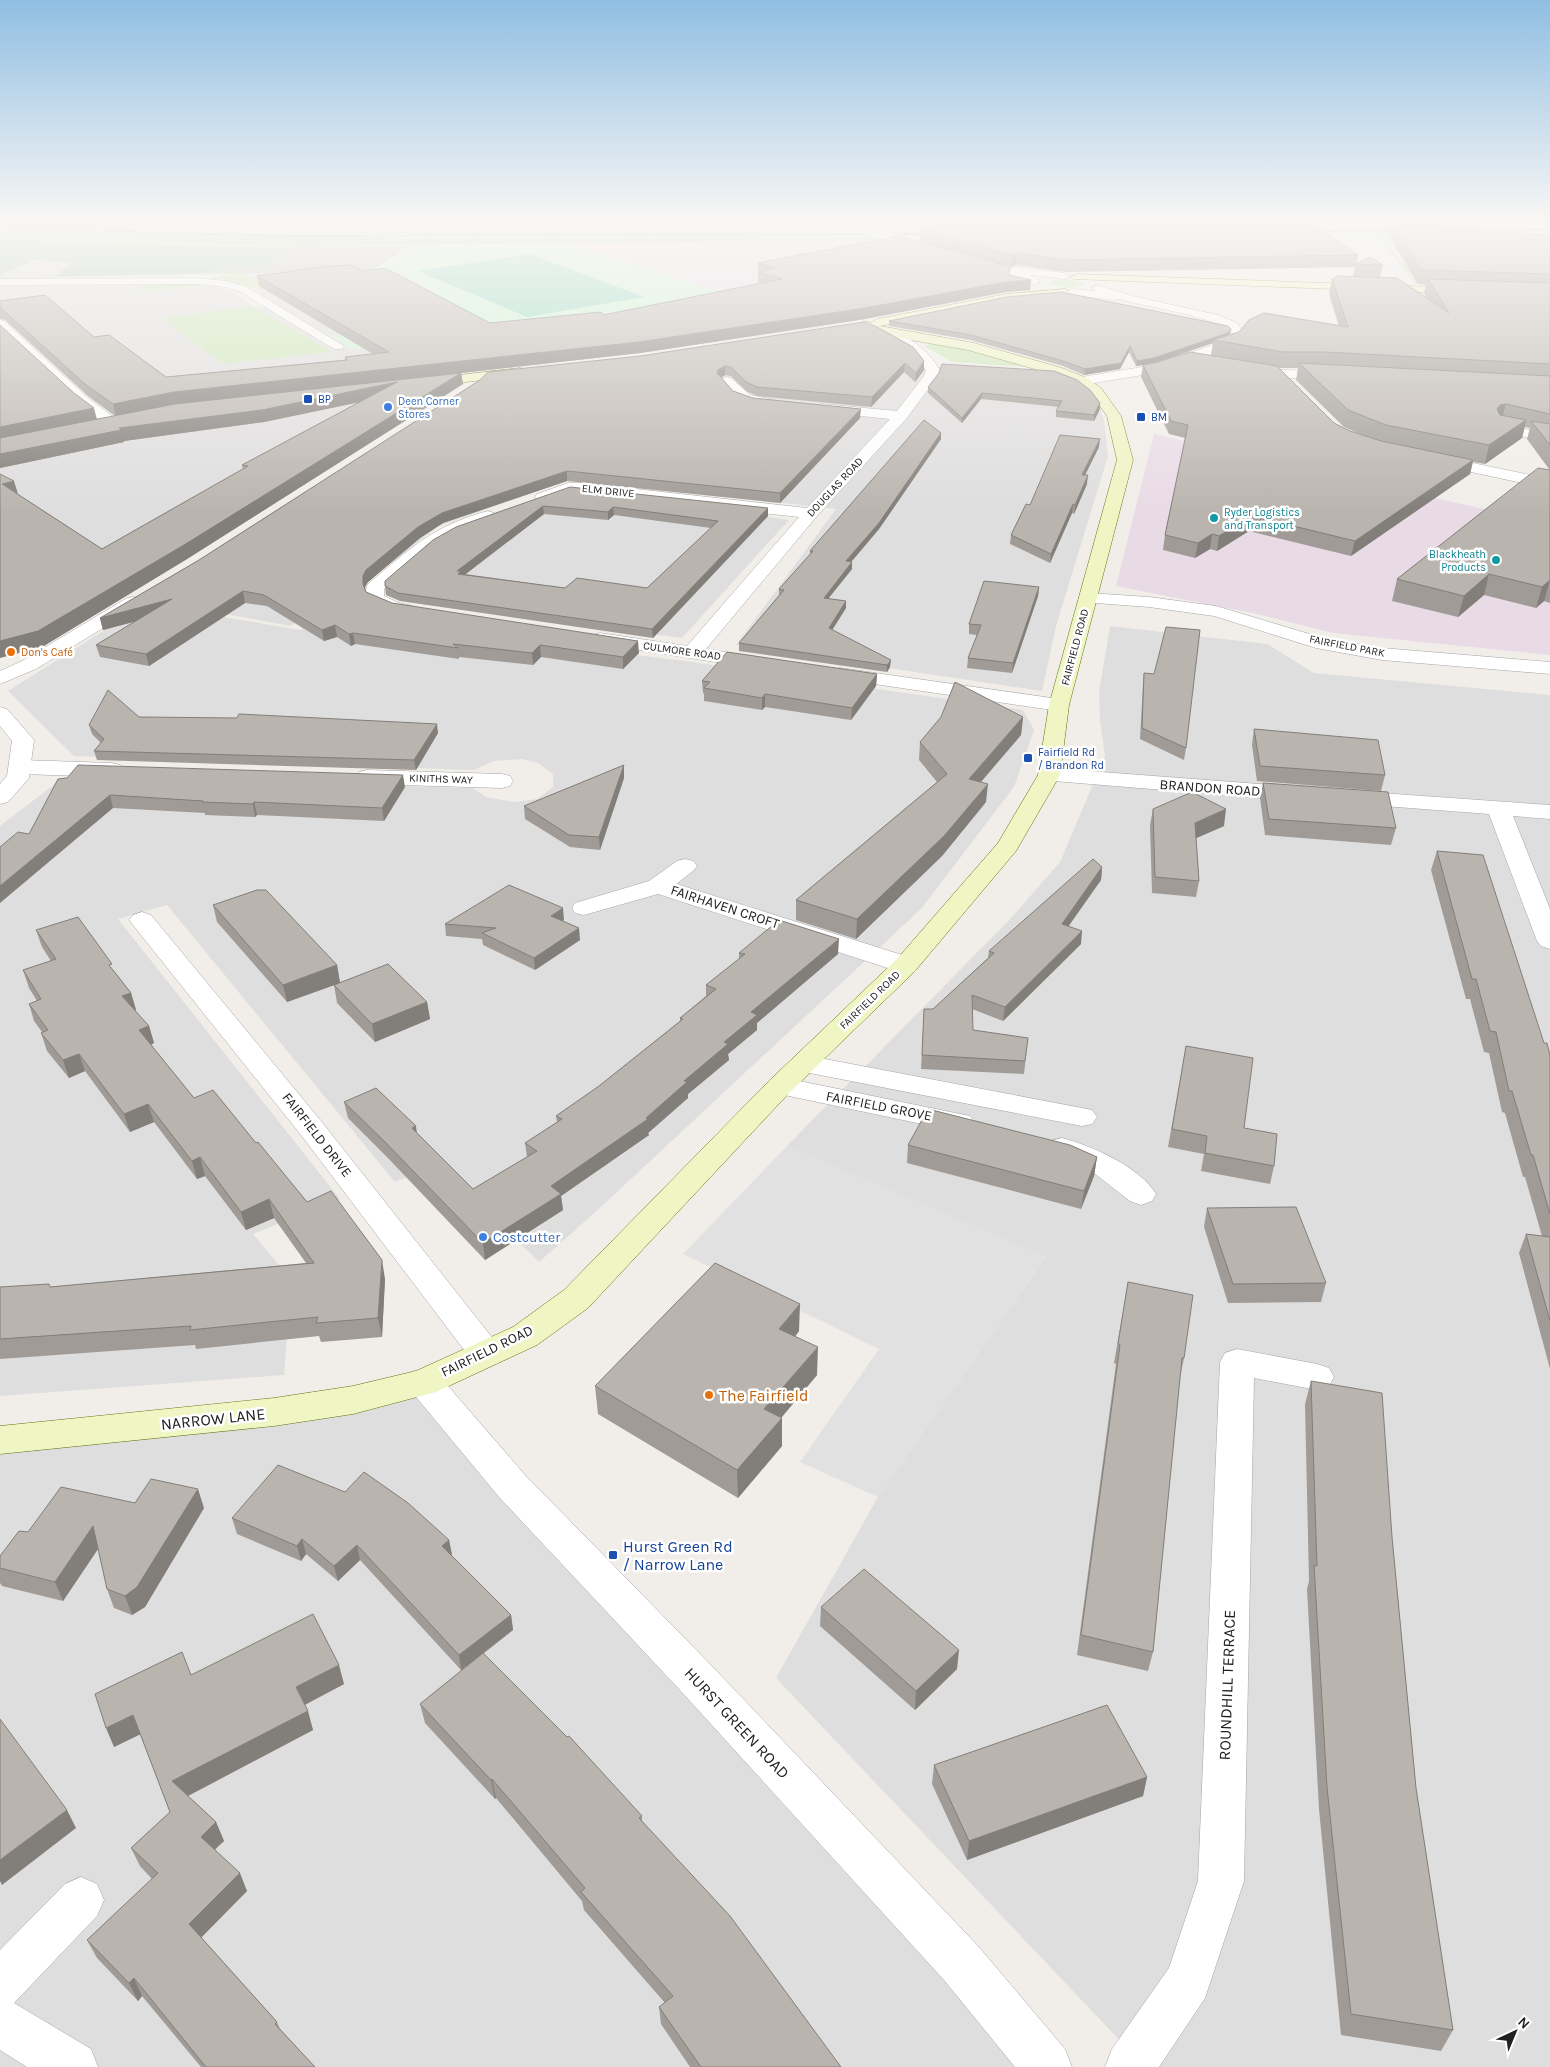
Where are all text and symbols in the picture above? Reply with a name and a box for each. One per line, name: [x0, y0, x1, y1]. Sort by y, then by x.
marker: BP: [302, 393, 314, 405]
place label: BP: [318, 393, 331, 406]
place label: Deen Corner Stores: [398, 395, 459, 421]
marker: Deen Corner Stores: [382, 401, 394, 413]
marker: BM: [1135, 411, 1147, 423]
place label: BM: [1151, 411, 1167, 424]
street label: DOUGLAS ROAD: [804, 454, 866, 520]
street label: ELM DRIVE: [581, 482, 635, 500]
place label: Ryder Logistics and Transport: [1224, 506, 1300, 532]
marker: Ryder Logistics and Transport: [1208, 512, 1220, 524]
place label: Blackheath Products: [1429, 548, 1486, 574]
marker: Blackheath Products: [1490, 554, 1502, 566]
street label: FAIRFIELD ROAD: [1059, 607, 1091, 687]
street label: FAIRFIELD PARK: [1308, 632, 1386, 660]
street label: CULMORE ROAD: [642, 639, 722, 663]
marker: Don's Café: [5, 646, 17, 658]
place label: Don's Café: [21, 646, 73, 659]
place label: Fairfield Rd / Brandon Rd: [1038, 746, 1104, 772]
marker: Fairfield Rd / Brandon Rd: [1022, 752, 1034, 764]
street label: KINITHS WAY: [409, 771, 473, 787]
street label: BRANDON ROAD: [1159, 776, 1261, 800]
street label: FAIRHAVEN CROFT: [669, 881, 781, 933]
street label: FAIRFIELD ROAD: [837, 968, 903, 1032]
street label: FAIRFIELD GROVE: [825, 1087, 933, 1125]
street label: FAIRFIELD DRIVE: [279, 1089, 355, 1181]
place label: Costcutter: [493, 1229, 561, 1246]
marker: Costcutter: [477, 1231, 489, 1243]
street label: FAIRFIELD ROAD: [438, 1321, 536, 1381]
place label: The Fairfield: [719, 1386, 808, 1405]
marker: The Fairfield: [703, 1389, 715, 1401]
street label: NARROW LANE: [160, 1404, 266, 1434]
place label: Hurst Green Rd / Narrow Lane: [623, 1537, 733, 1574]
marker: Hurst Green Rd / Narrow Lane: [607, 1549, 619, 1561]
street label: ROUNDHILL TERRACE: [1215, 1609, 1239, 1761]
street label: HURST GREEN ROAD: [681, 1663, 793, 1783]
north arrow: [1490, 2007, 1540, 2057]
text: N: [1514, 2013, 1533, 2033]

